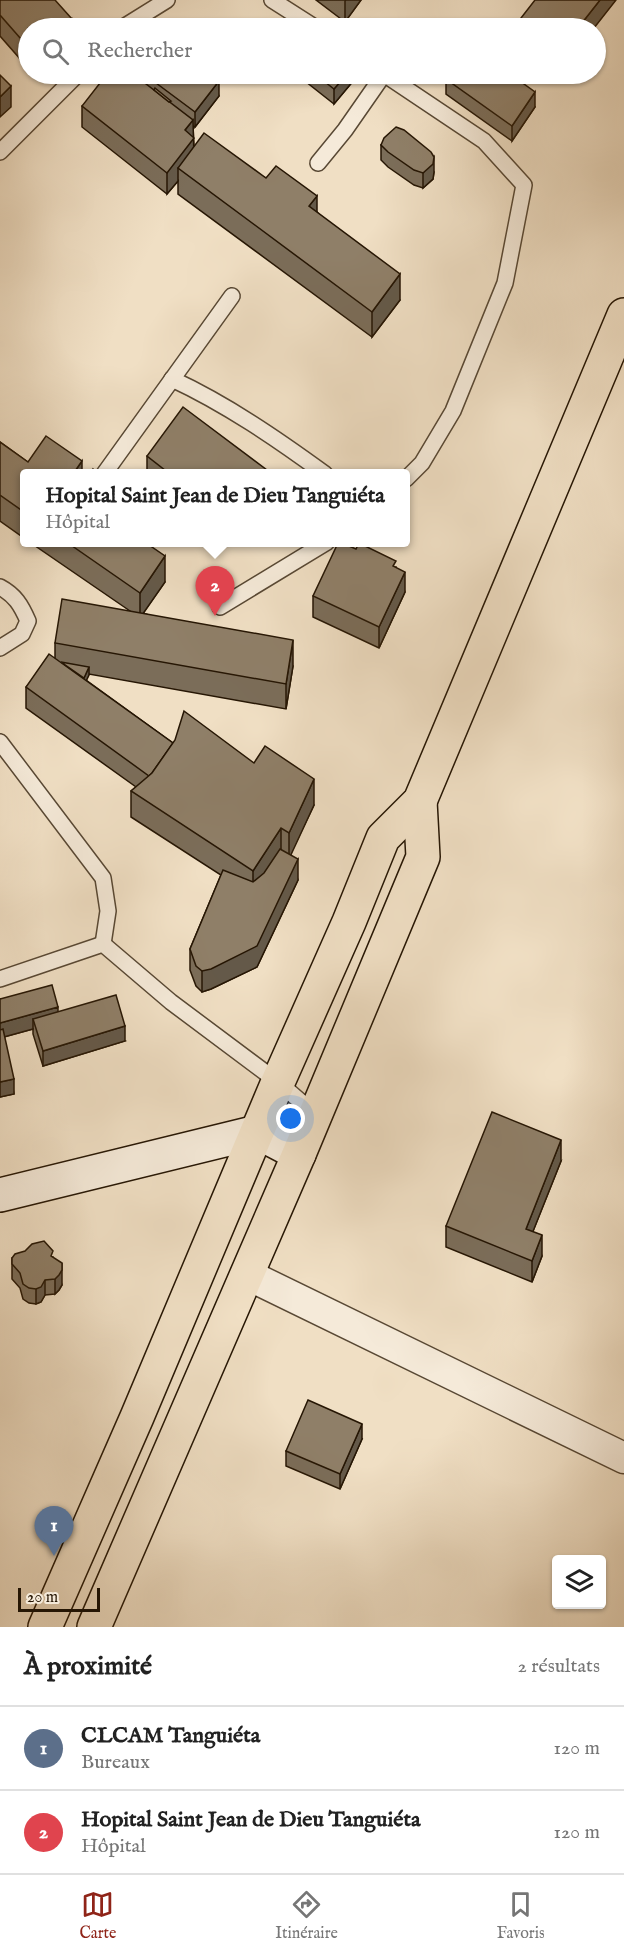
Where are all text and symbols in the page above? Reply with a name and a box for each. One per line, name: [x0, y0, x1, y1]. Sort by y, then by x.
search box: [18, 18, 606, 84]
icon: search: [39, 35, 72, 68]
text: Rechercher: [87, 37, 192, 65]
popup: [20, 469, 410, 547]
text: Hopital Saint Jean de Dieu Tanguiéta: [45, 482, 385, 510]
text: Hôpital: [45, 510, 110, 535]
pin: 2: [196, 566, 234, 616]
your location: [276, 1104, 305, 1133]
pin: 1: [34, 1506, 74, 1556]
map controls: [552, 1555, 606, 1609]
button: layers: [552, 1555, 606, 1609]
scale bar: [18, 1585, 100, 1612]
text: 20 m: [27, 1588, 58, 1608]
text: À proximité: [24, 1650, 152, 1683]
text: 2 résultats: [517, 1654, 600, 1679]
text: CLCAM Tanguiéta: [81, 1722, 260, 1750]
text: 1: [40, 1736, 47, 1761]
text: 120 m: [554, 1736, 600, 1761]
text: Bureaux: [81, 1750, 150, 1775]
text: Hopital Saint Jean de Dieu Tanguiéta: [81, 1806, 420, 1834]
text: 2: [39, 1820, 48, 1845]
text: 120 m: [554, 1820, 600, 1845]
text: Hôpital: [81, 1834, 146, 1859]
tab: Carte: [79, 1888, 116, 1944]
tab: Itinéraire: [275, 1888, 338, 1944]
tab: Favoris: [497, 1888, 545, 1944]

